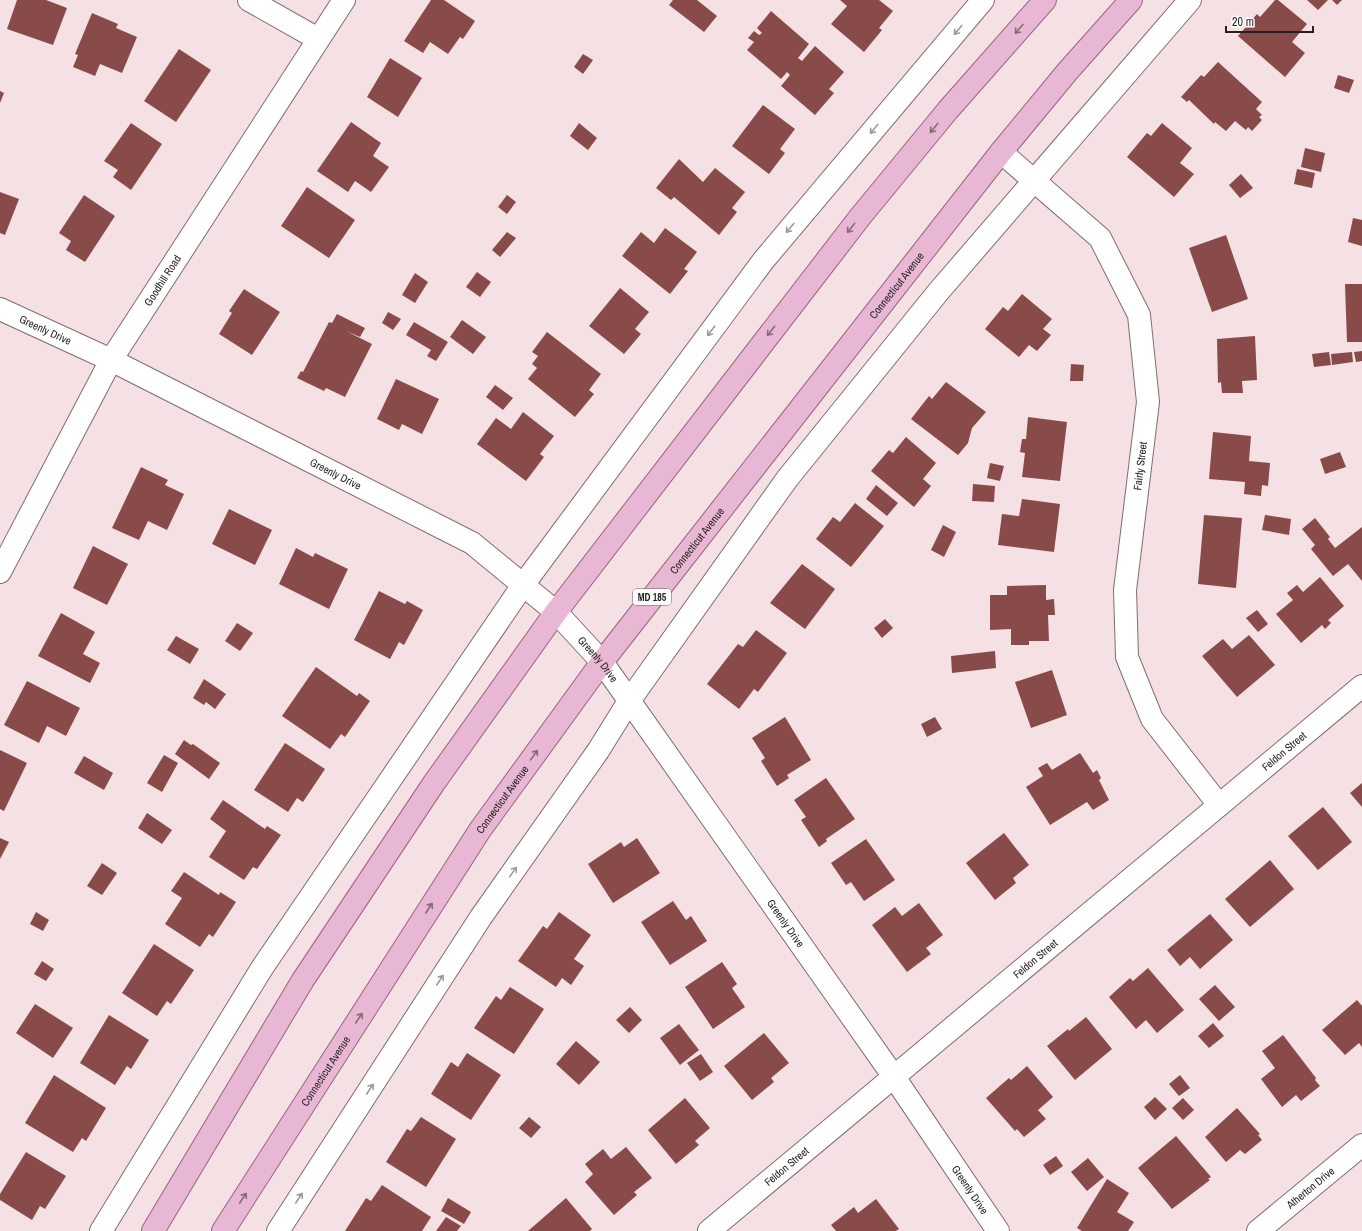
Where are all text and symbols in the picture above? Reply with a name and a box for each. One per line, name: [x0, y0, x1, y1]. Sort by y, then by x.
scale bar: [1226, 8, 1313, 34]
text: 20 m: [1232, 14, 1254, 30]
one-way arrow: [954, 24, 963, 35]
one-way arrow: [1014, 24, 1023, 35]
one-way arrow: [929, 122, 938, 133]
one-way arrow: [870, 124, 879, 134]
one-way arrow: [847, 222, 855, 233]
one-way arrow: [786, 223, 795, 234]
street label: Connecticut Avenue: [866, 249, 927, 322]
street label: Goodhill Road: [141, 252, 184, 309]
street label: Greenly Drive: [17, 312, 74, 348]
one-way arrow: [707, 325, 715, 336]
one-way arrow: [767, 325, 776, 336]
street label: Fairly Street: [1130, 440, 1150, 491]
street label: Greenly Drive: [308, 455, 364, 493]
street label: Connecticut Avenue: [667, 505, 727, 577]
road number: MD 185: [633, 589, 671, 605]
street label: Greenly Drive: [575, 633, 621, 685]
street label: Feldon Street: [1259, 728, 1310, 774]
one-way arrow: [530, 749, 538, 760]
street label: Connecticut Avenue: [473, 763, 532, 836]
one-way arrow: [509, 867, 517, 878]
street label: Greenly Drive: [764, 896, 808, 950]
one-way arrow: [426, 902, 434, 914]
street label: Feldon Street: [1010, 936, 1061, 981]
one-way arrow: [437, 974, 445, 986]
one-way arrow: [356, 1012, 364, 1024]
street label: Connecticut Avenue: [298, 1033, 353, 1109]
one-way arrow: [366, 1084, 374, 1095]
street label: Feldon Street: [761, 1143, 812, 1189]
street label: Greenly Drive: [949, 1163, 992, 1217]
street label: Atherton Drive: [1283, 1164, 1337, 1212]
one-way arrow: [240, 1192, 248, 1204]
one-way arrow: [295, 1193, 303, 1204]

